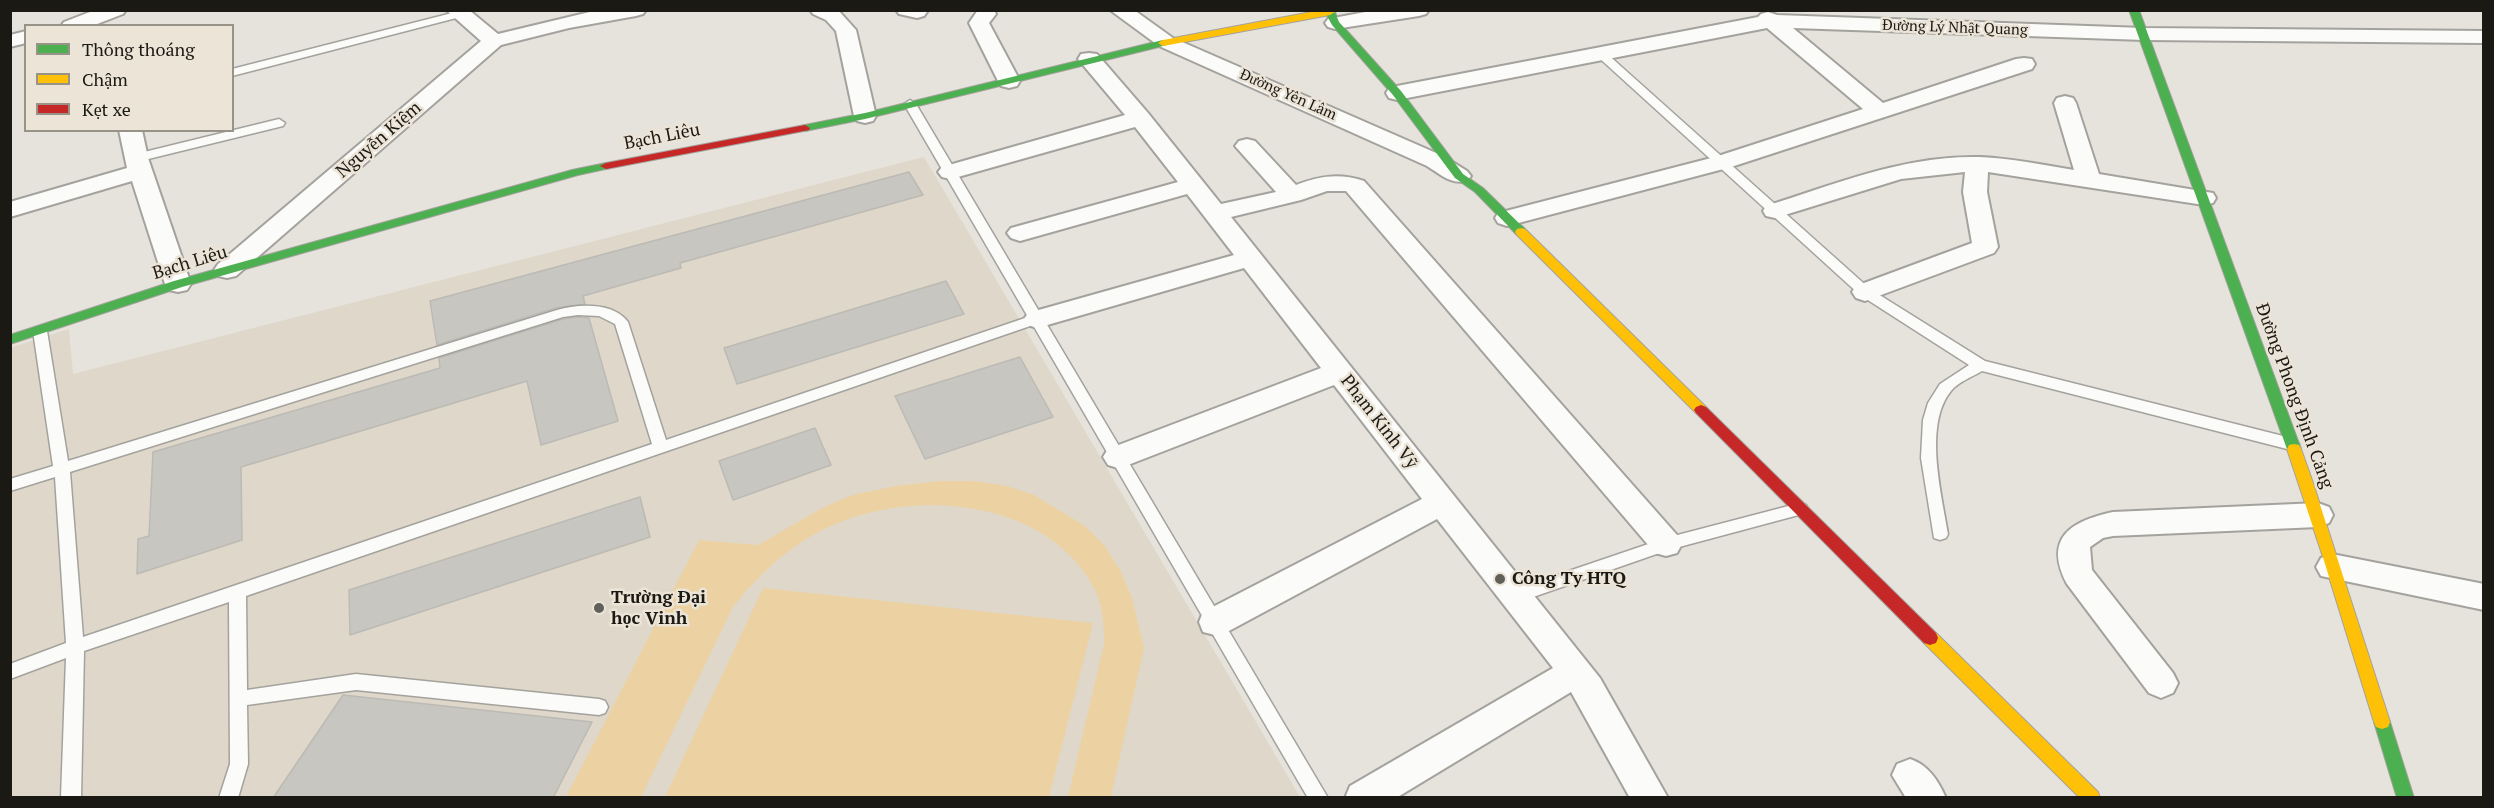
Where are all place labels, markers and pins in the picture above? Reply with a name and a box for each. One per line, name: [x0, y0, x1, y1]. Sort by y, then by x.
place label: Công Ty HTQ: [1512, 568, 1626, 590]
marker: Công Ty HTQ: [1493, 572, 1507, 586]
place label: Trường Đại học Vinh: [611, 587, 706, 630]
marker: Trường Đại học Vinh: [592, 601, 606, 615]

